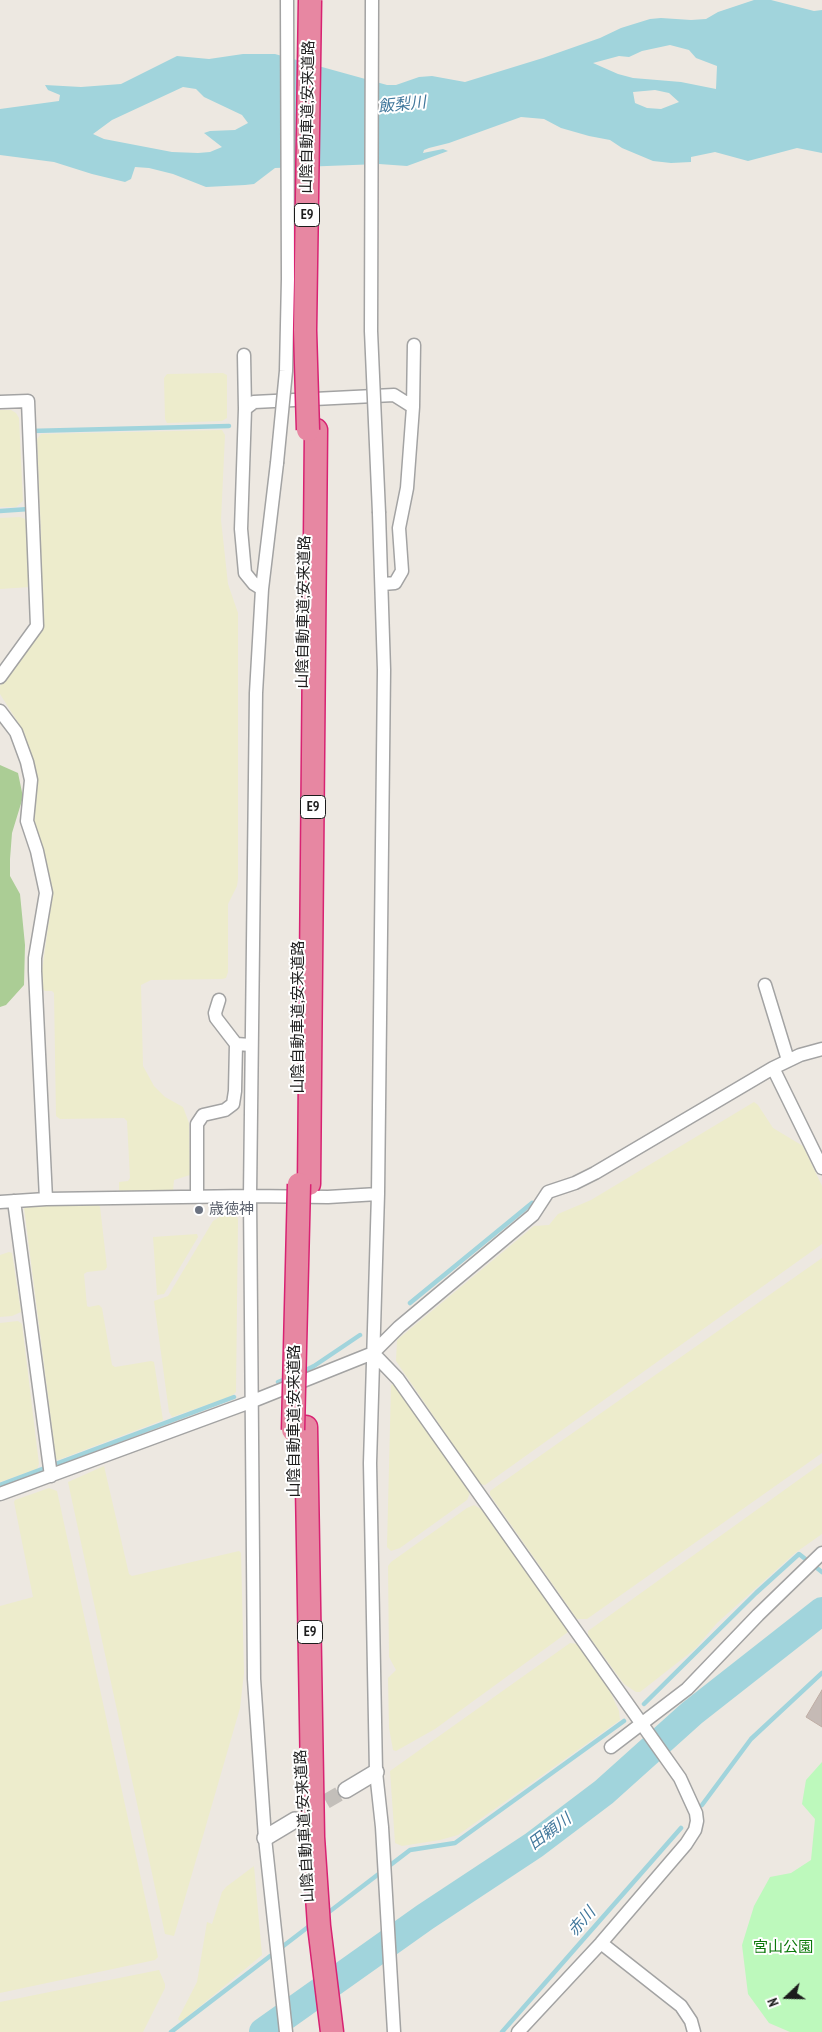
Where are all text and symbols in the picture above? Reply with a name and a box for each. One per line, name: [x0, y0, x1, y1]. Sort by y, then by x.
street label: 山陰自動車道;安来道路: [298, 40, 318, 194]
water label: 飯梨川: [377, 93, 427, 117]
road number: E9: [294, 204, 320, 226]
street label: 山陰自動車道;安来道路: [294, 535, 314, 689]
road number: E9: [300, 796, 326, 819]
street label: 山陰自動車道;安来道路: [290, 940, 308, 1094]
place label: 歳徳神: [209, 1201, 254, 1219]
marker: 歳徳神: [193, 1204, 205, 1216]
street label: 山陰自動車道;安来道路: [286, 1344, 304, 1498]
road number: E9: [298, 1620, 322, 1644]
street label: 山陰自動車道;安来道路: [292, 1749, 318, 1903]
water label: 田頼川: [525, 1810, 575, 1854]
water label: 赤川: [564, 1904, 600, 1940]
park label: 宮山公園: [753, 1939, 813, 1957]
north arrow: [762, 1972, 812, 2022]
text: N: [763, 1996, 783, 2009]

